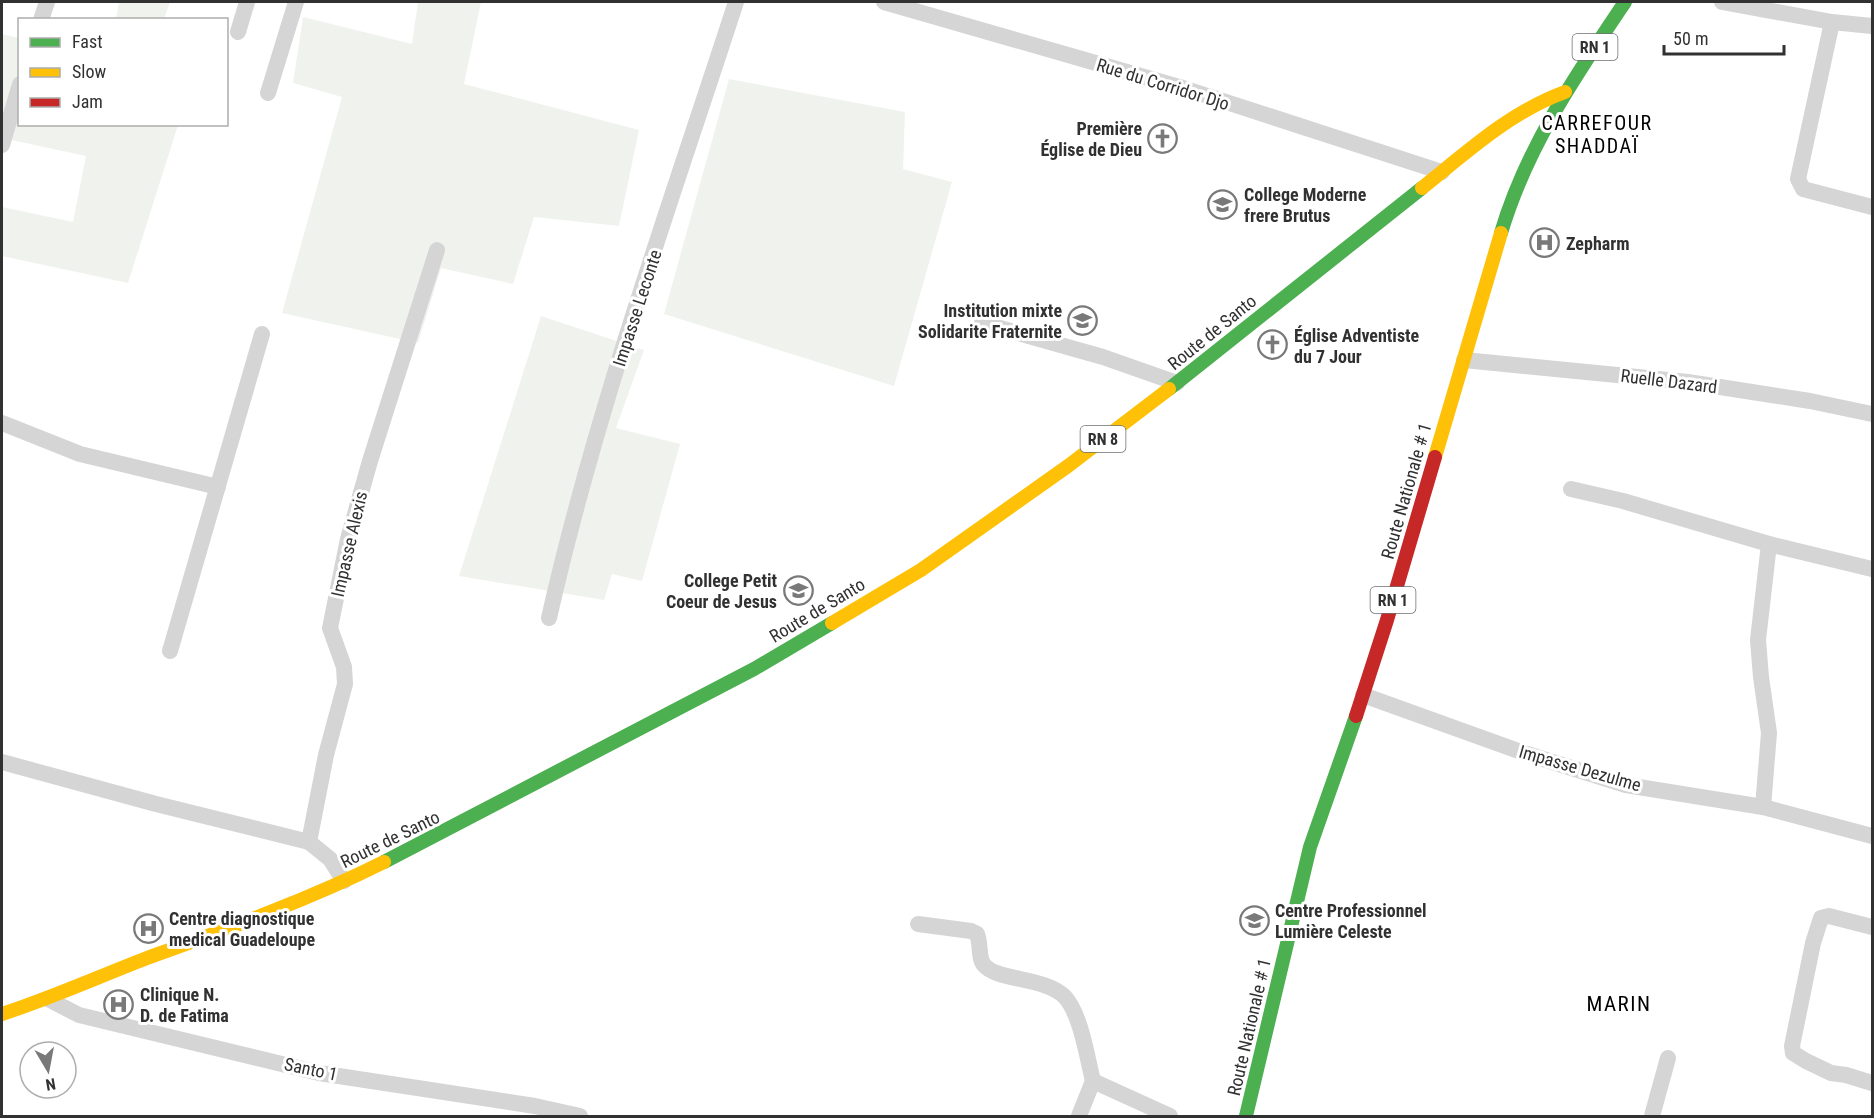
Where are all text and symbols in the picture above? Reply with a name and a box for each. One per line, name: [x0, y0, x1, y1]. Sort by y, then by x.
legend: [18, 18, 228, 126]
scale bar: [1664, 18, 1784, 56]
text: 50 m: [1673, 28, 1708, 49]
text: Fast: [72, 31, 103, 52]
road number: RN 1: [1572, 34, 1618, 60]
street label: Rue du Corridor Djo: [1094, 54, 1232, 114]
text: Slow: [72, 61, 107, 82]
text: Jam: [72, 91, 103, 112]
district label: CARREFOUR SHADDAÏ: [1541, 111, 1653, 158]
place label: Première Église de Dieu: [1040, 118, 1142, 160]
church icon: Première Église de Dieu: [1147, 122, 1179, 154]
place label: College Moderne frere Brutus: [1244, 184, 1367, 226]
school or university icon: College Moderne frere Brutus: [1207, 188, 1239, 220]
hospital icon: Zepharm: [1529, 227, 1561, 259]
place label: Zepharm: [1566, 233, 1630, 254]
street label: Impasse Leconte: [608, 247, 666, 369]
street label: Route de Santo: [1164, 290, 1260, 374]
place label: Institution mixte Solidarite Fraternite: [918, 300, 1062, 342]
school or university icon: Institution mixte Solidarite Fraternite: [1067, 304, 1099, 336]
place label: Église Adventiste du 7 Jour: [1294, 325, 1420, 367]
church icon: Église Adventiste du 7 Jour: [1257, 329, 1289, 361]
street label: Ruelle Dazard: [1619, 365, 1719, 397]
street label: Route Nationale # 1: [1377, 421, 1435, 561]
road number: RN 8: [1080, 426, 1126, 452]
street label: Impasse Alexis: [327, 489, 371, 599]
place label: College Petit Coeur de Jesus: [666, 570, 777, 612]
street label: Route de Santo: [765, 573, 869, 647]
school or university icon: College Petit Coeur de Jesus: [782, 574, 814, 606]
road number: RN 1: [1370, 587, 1416, 613]
street label: Impasse Dezulme: [1517, 741, 1643, 795]
street label: Route de Santo: [337, 806, 443, 872]
place label: Centre Professionnel Lumière Celeste: [1275, 900, 1427, 942]
school or university icon: Centre Professionnel Lumière Celeste: [1238, 904, 1270, 936]
place label: Centre diagnostique medical Guadeloupe: [169, 908, 316, 950]
hospital icon: Centre diagnostique medical Guadeloupe: [132, 912, 164, 944]
street label: Route Nationale # 1: [1223, 956, 1275, 1098]
place label: Clinique N. D. de Fatima: [140, 984, 229, 1026]
hospital icon: Clinique N. D. de Fatima: [103, 988, 135, 1020]
district label: MARIN: [1586, 992, 1652, 1016]
north arrow: [18, 1040, 78, 1100]
street label: Santo 1: [282, 1053, 340, 1085]
text: N: [44, 1074, 57, 1094]

